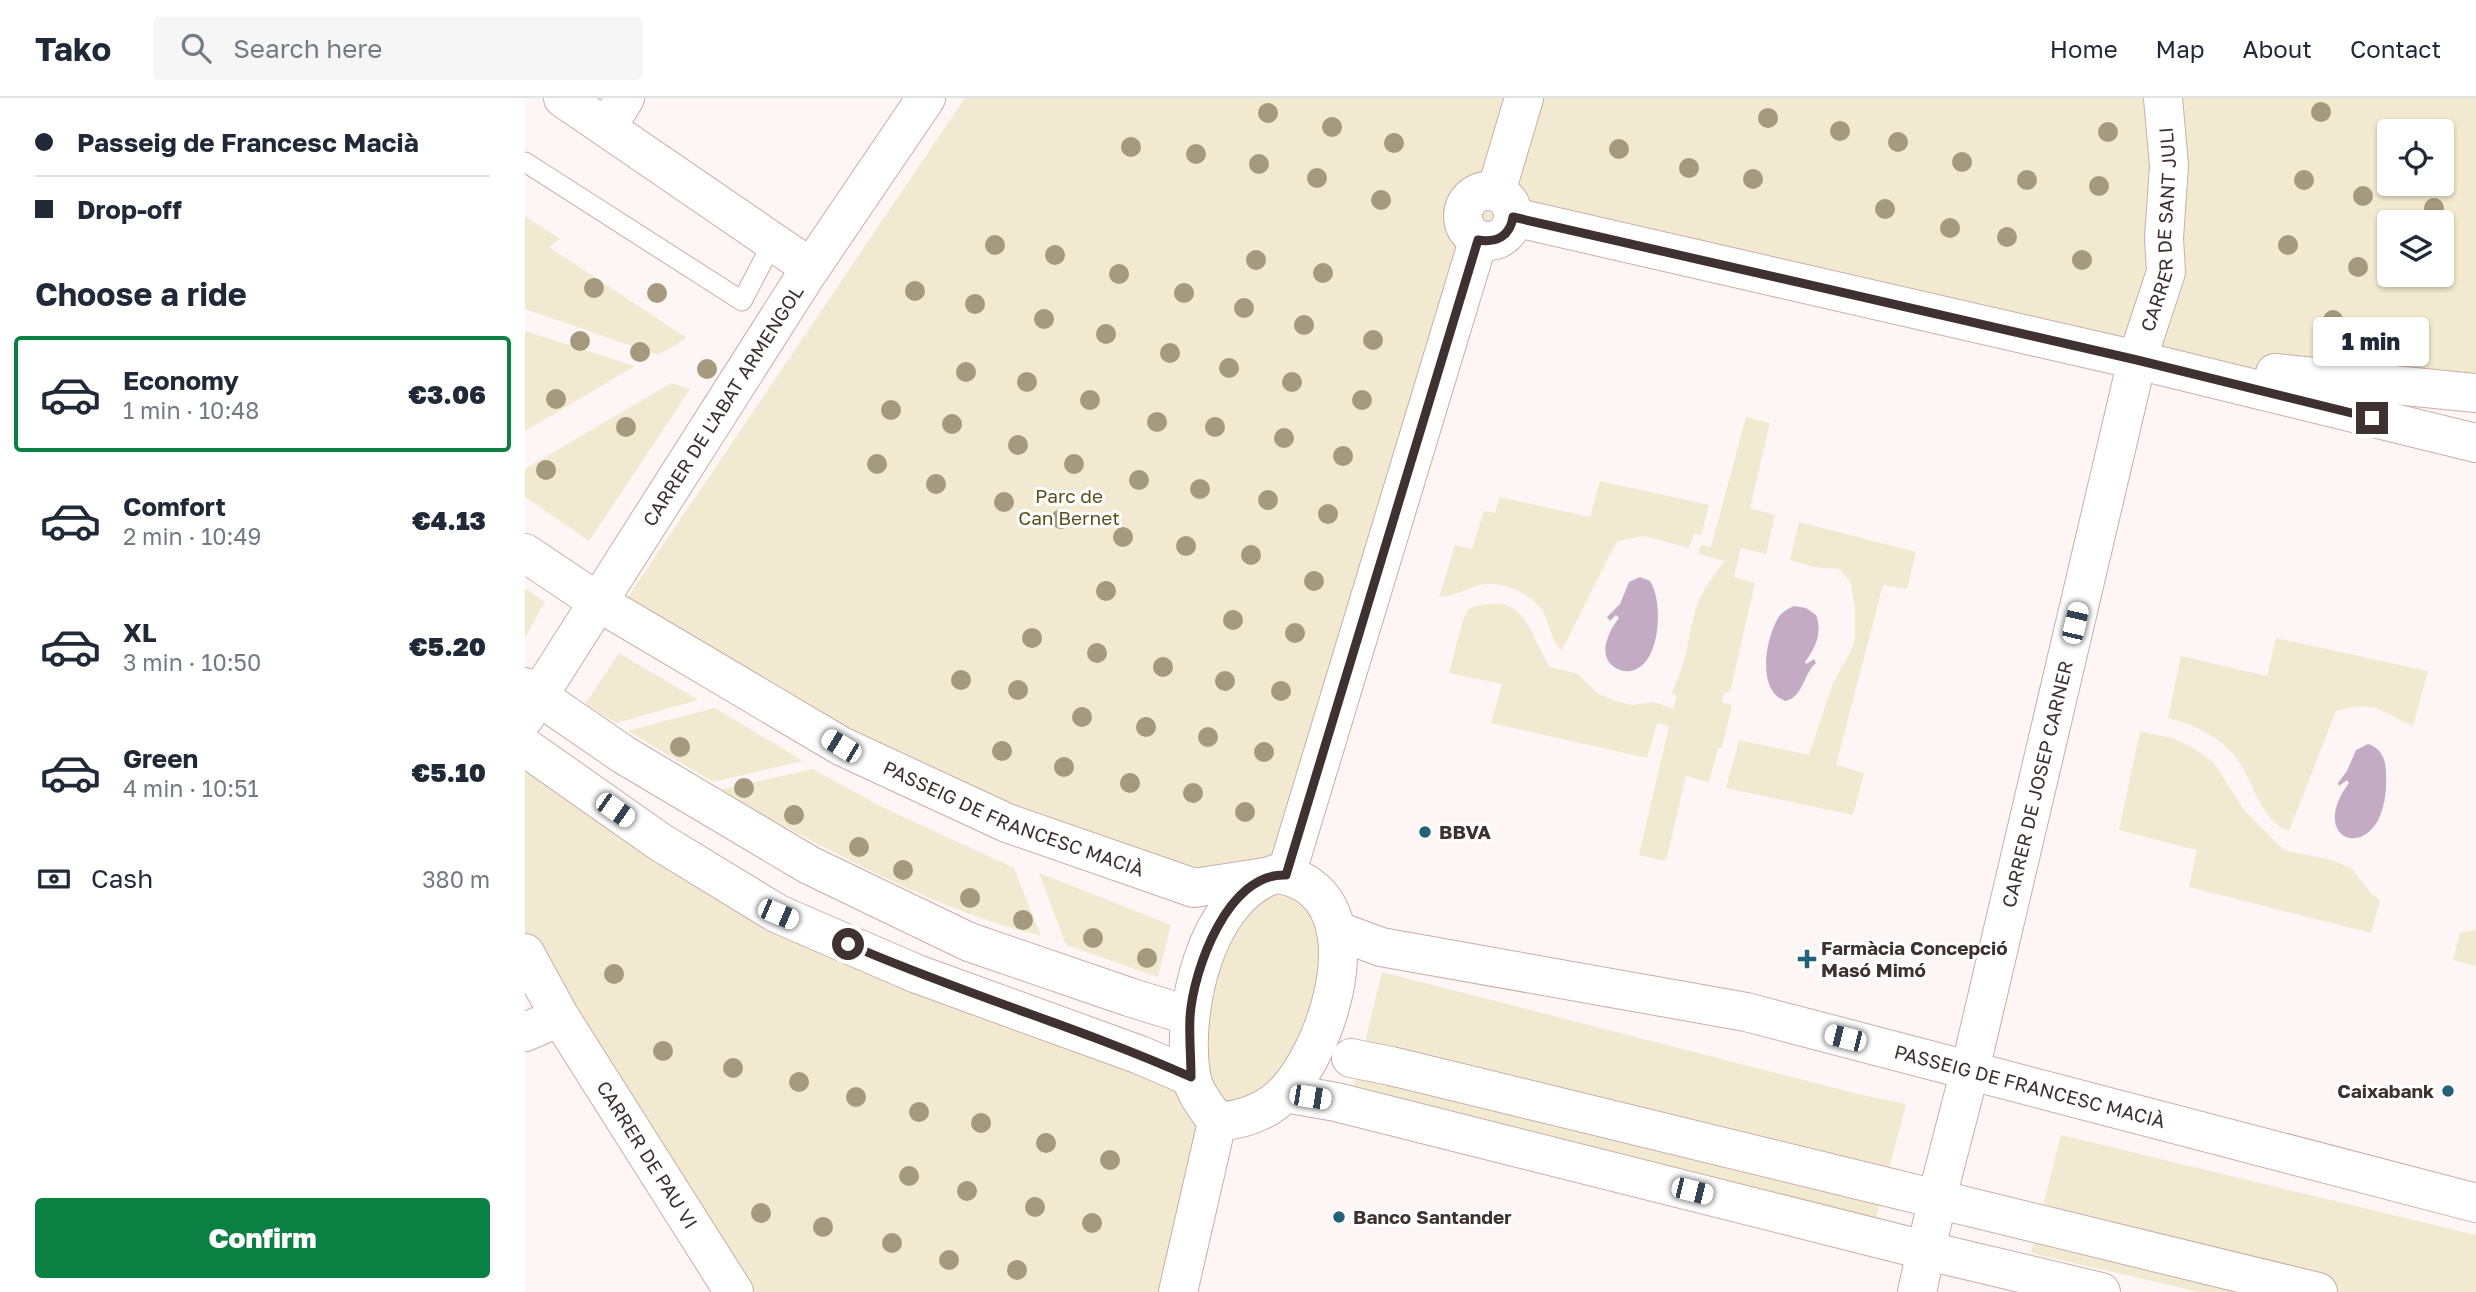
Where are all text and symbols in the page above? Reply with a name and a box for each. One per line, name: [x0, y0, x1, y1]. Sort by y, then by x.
search box: [153, 17, 643, 80]
text: Tako: [35, 29, 111, 68]
icon: search: [177, 29, 215, 67]
text: Search here: [233, 33, 382, 64]
text: Home: [2050, 34, 2118, 63]
text: Map: [2156, 34, 2205, 63]
text: About: [2243, 34, 2312, 63]
text: Contact: [2350, 34, 2441, 63]
map controls: [2377, 119, 2454, 287]
button: locate: [2377, 119, 2454, 196]
street label: CARRER DE SANT JULI: [2135, 126, 2180, 334]
text: Passeig de Francesc Macià: [77, 127, 419, 158]
text: Drop-off: [77, 194, 182, 225]
button: layers: [2377, 210, 2454, 287]
text: Choose a ride: [35, 275, 247, 313]
street label: CARRER DE L'ABAT ARMENGOL: [637, 281, 808, 530]
callout: 1 min: [2314, 316, 2430, 366]
text: 1 min: [2342, 327, 2400, 355]
icon: car: [39, 363, 102, 426]
text: Economy: [123, 365, 239, 396]
text: €3.06: [408, 379, 486, 410]
text: 1 min · 10:48: [123, 396, 259, 424]
route end: [2356, 402, 2388, 434]
park label: Parc de Can Bernet: [1018, 484, 1120, 529]
icon: car: [39, 489, 102, 552]
text: Comfort: [123, 491, 226, 522]
text: €4.13: [412, 505, 486, 536]
text: 2 min · 10:49: [123, 522, 261, 550]
car: [2061, 600, 2090, 646]
icon: car: [39, 615, 102, 678]
text: XL: [123, 617, 157, 648]
text: €5.20: [409, 631, 486, 662]
text: 3 min · 10:50: [123, 648, 261, 676]
street label: CARRER DE JOSEP CARNER: [1997, 658, 2077, 910]
car: [818, 726, 865, 766]
icon: car: [39, 741, 102, 804]
text: Green: [123, 743, 198, 774]
street label: PASSEIG DE FRANCESC MACIÀ: [880, 755, 1147, 881]
text: €5.10: [411, 757, 486, 788]
text: 4 min · 10:51: [123, 774, 259, 802]
car: [592, 789, 639, 831]
place label: BBVA: [1439, 820, 1491, 843]
marker: BBVA: [1417, 824, 1433, 840]
icon: cash: [35, 860, 73, 898]
text: Cash: [91, 863, 153, 894]
text: 380 m: [422, 865, 490, 893]
car: [755, 896, 802, 932]
route start: [832, 928, 864, 960]
place label: Farmàcia Concepció Masó Mimó: [1821, 936, 2008, 981]
marker: Farmàcia Concepció Masó Mimó: [1799, 951, 1815, 967]
car: [1823, 1023, 1868, 1053]
street label: PASSEIG DE FRANCESC MACIÀ: [1892, 1039, 2168, 1132]
street label: CARRER DE PAU VI: [592, 1076, 703, 1233]
place label: Caixabank: [2337, 1079, 2434, 1102]
car: [1288, 1083, 1333, 1111]
marker: Caixabank: [2440, 1083, 2456, 1099]
car: [1670, 1176, 1715, 1206]
button: Confirm: [35, 1198, 490, 1278]
place label: Banco Santander: [1353, 1205, 1512, 1228]
marker: Banco Santander: [1331, 1209, 1347, 1225]

